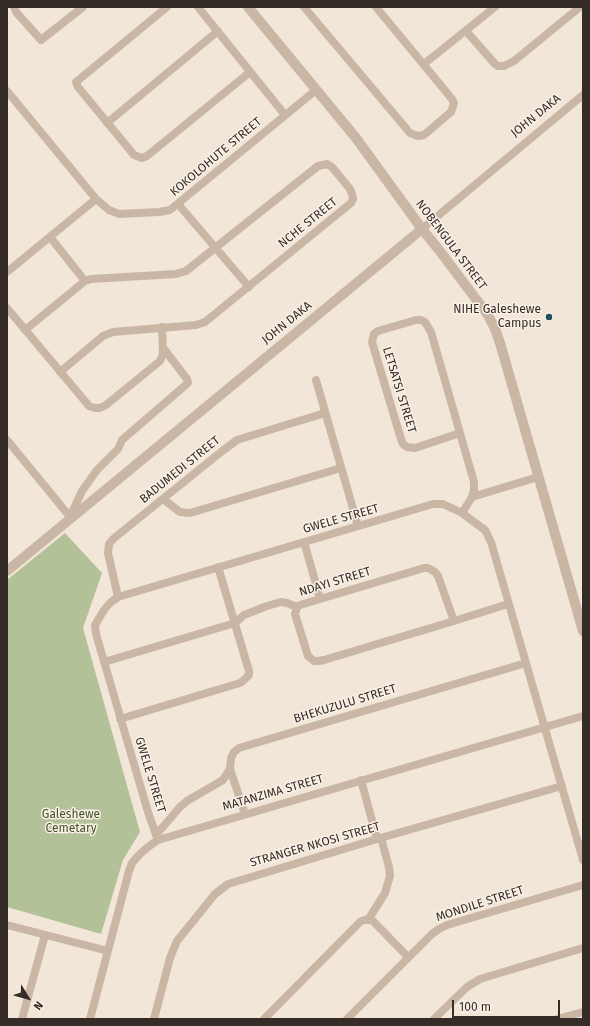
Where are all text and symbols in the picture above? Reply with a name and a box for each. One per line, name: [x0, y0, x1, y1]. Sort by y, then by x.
street label: JOHN DAKA: [508, 92, 564, 140]
street label: KOKOLOHUTE STREET: [167, 115, 265, 199]
street label: NCHE STREET: [276, 195, 340, 251]
street label: NOBENGULA STREET: [413, 197, 489, 293]
street label: JOHN DAKA: [259, 299, 315, 347]
place label: NIHE Galeshewe Campus: [453, 303, 541, 331]
marker: NIHE Galeshewe Campus: [544, 312, 554, 322]
street label: LETSATSI STREET: [379, 345, 419, 435]
street label: BADUMEDI STREET: [137, 433, 223, 507]
street label: GWELE STREET: [301, 501, 381, 537]
street label: NDAYI STREET: [297, 564, 373, 600]
street label: BHEKUZULU STREET: [292, 682, 398, 726]
street label: GWELE STREET: [132, 735, 168, 815]
street label: MATANZIMA STREET: [221, 772, 325, 814]
park label: Galeshewe Cemetary: [42, 808, 100, 836]
street label: STRANGER NKOSI STREET: [248, 820, 382, 870]
street label: MONDILE STREET: [434, 883, 526, 925]
north arrow: [8, 978, 48, 1018]
scale bar: [454, 992, 562, 1018]
text: N: [31, 999, 45, 1012]
text: 100 m: [459, 1000, 491, 1014]

